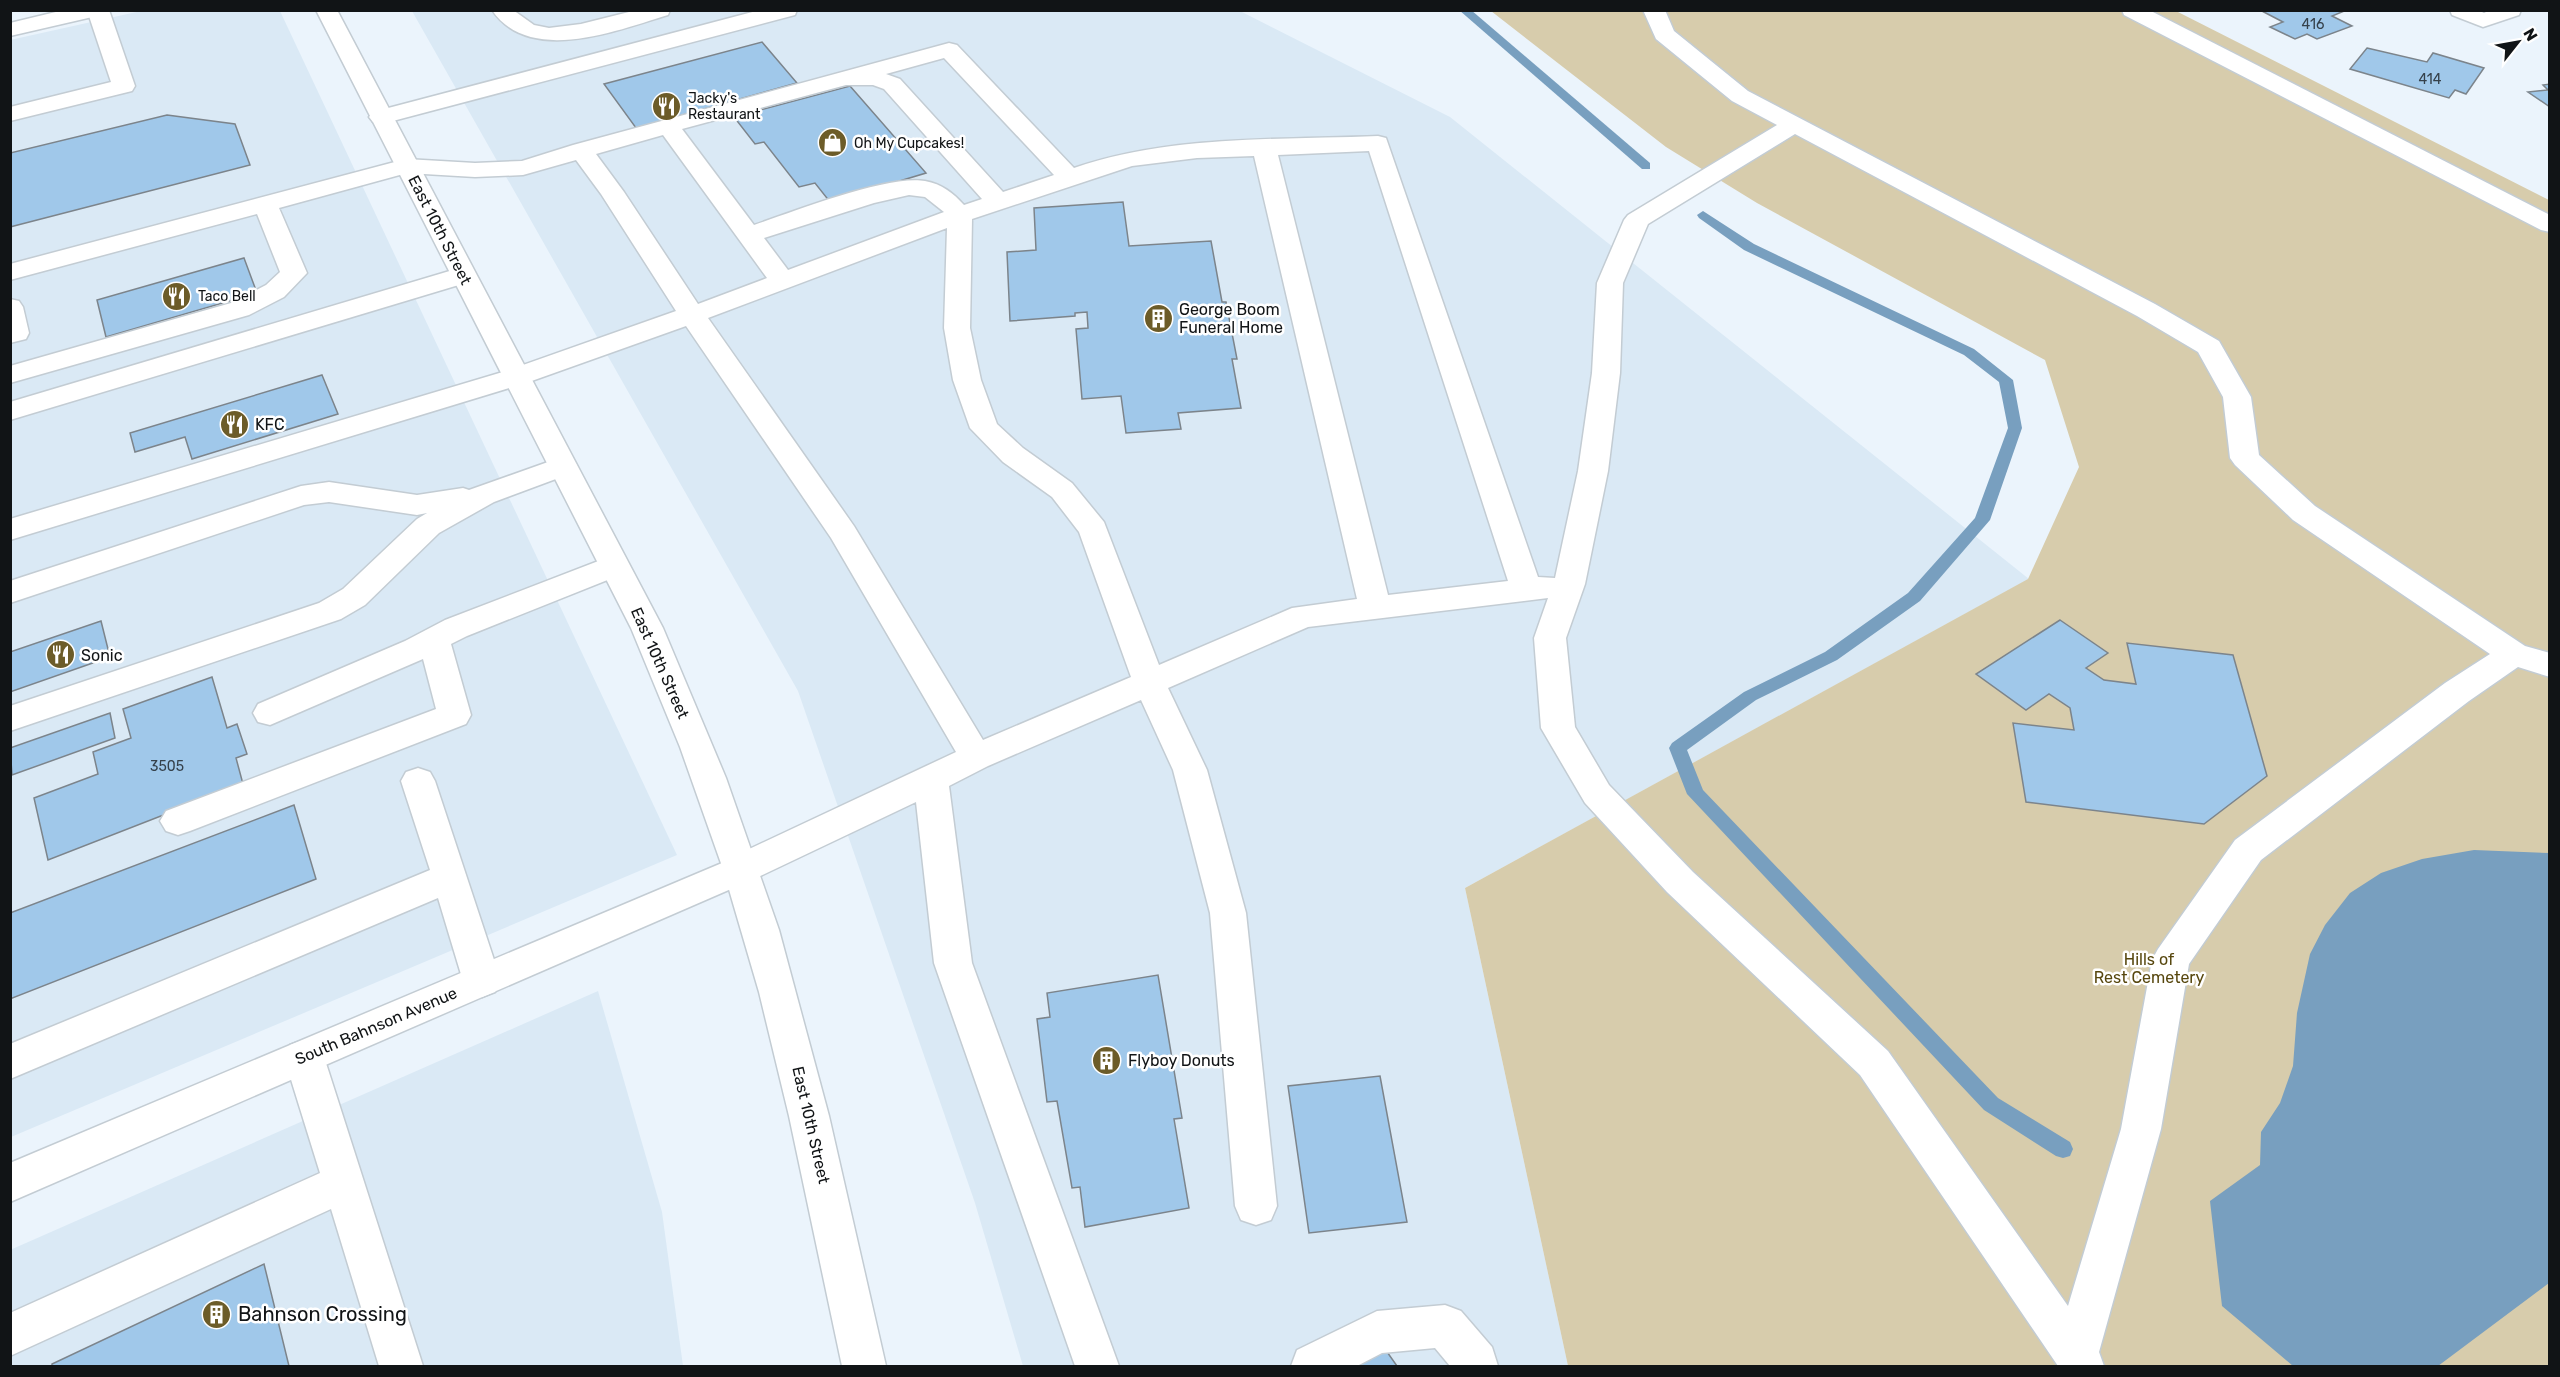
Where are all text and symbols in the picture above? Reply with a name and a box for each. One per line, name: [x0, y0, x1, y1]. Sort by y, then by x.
north arrow: [2488, 12, 2548, 72]
house number: 416: [2302, 16, 2324, 33]
text: N: [2519, 25, 2542, 44]
house number: 414: [2418, 71, 2442, 88]
restaurant icon: Jacky's Restaurant: [651, 90, 683, 122]
place label: Jacky's Restaurant: [688, 90, 761, 123]
shop icon: Oh My Cupcakes!: [817, 127, 849, 159]
place label: Oh My Cupcakes!: [854, 135, 964, 152]
street label: East 10th Street: [404, 172, 476, 288]
restaurant icon: Taco Bell: [161, 280, 193, 312]
place label: Taco Bell: [198, 288, 256, 305]
place label: George Boom Funeral Home: [1179, 300, 1283, 337]
building icon: George Boom Funeral Home: [1142, 302, 1174, 334]
restaurant icon: KFC: [218, 408, 250, 440]
place label: KFC: [255, 415, 285, 434]
street label: East 10th Street: [627, 604, 693, 722]
restaurant icon: Sonic: [44, 639, 76, 671]
place label: Sonic: [81, 646, 123, 665]
house number: 3505: [150, 758, 184, 775]
park label: Hills of Rest Cemetery: [2094, 950, 2204, 987]
street label: South Bahnson Avenue: [292, 983, 460, 1069]
building icon: Flyboy Donuts: [1091, 1044, 1123, 1076]
place label: Flyboy Donuts: [1128, 1051, 1235, 1070]
street label: East 10th Street: [788, 1064, 834, 1186]
building icon: Bahnson Crossing: [201, 1298, 233, 1330]
place label: Bahnson Crossing: [238, 1302, 407, 1326]

